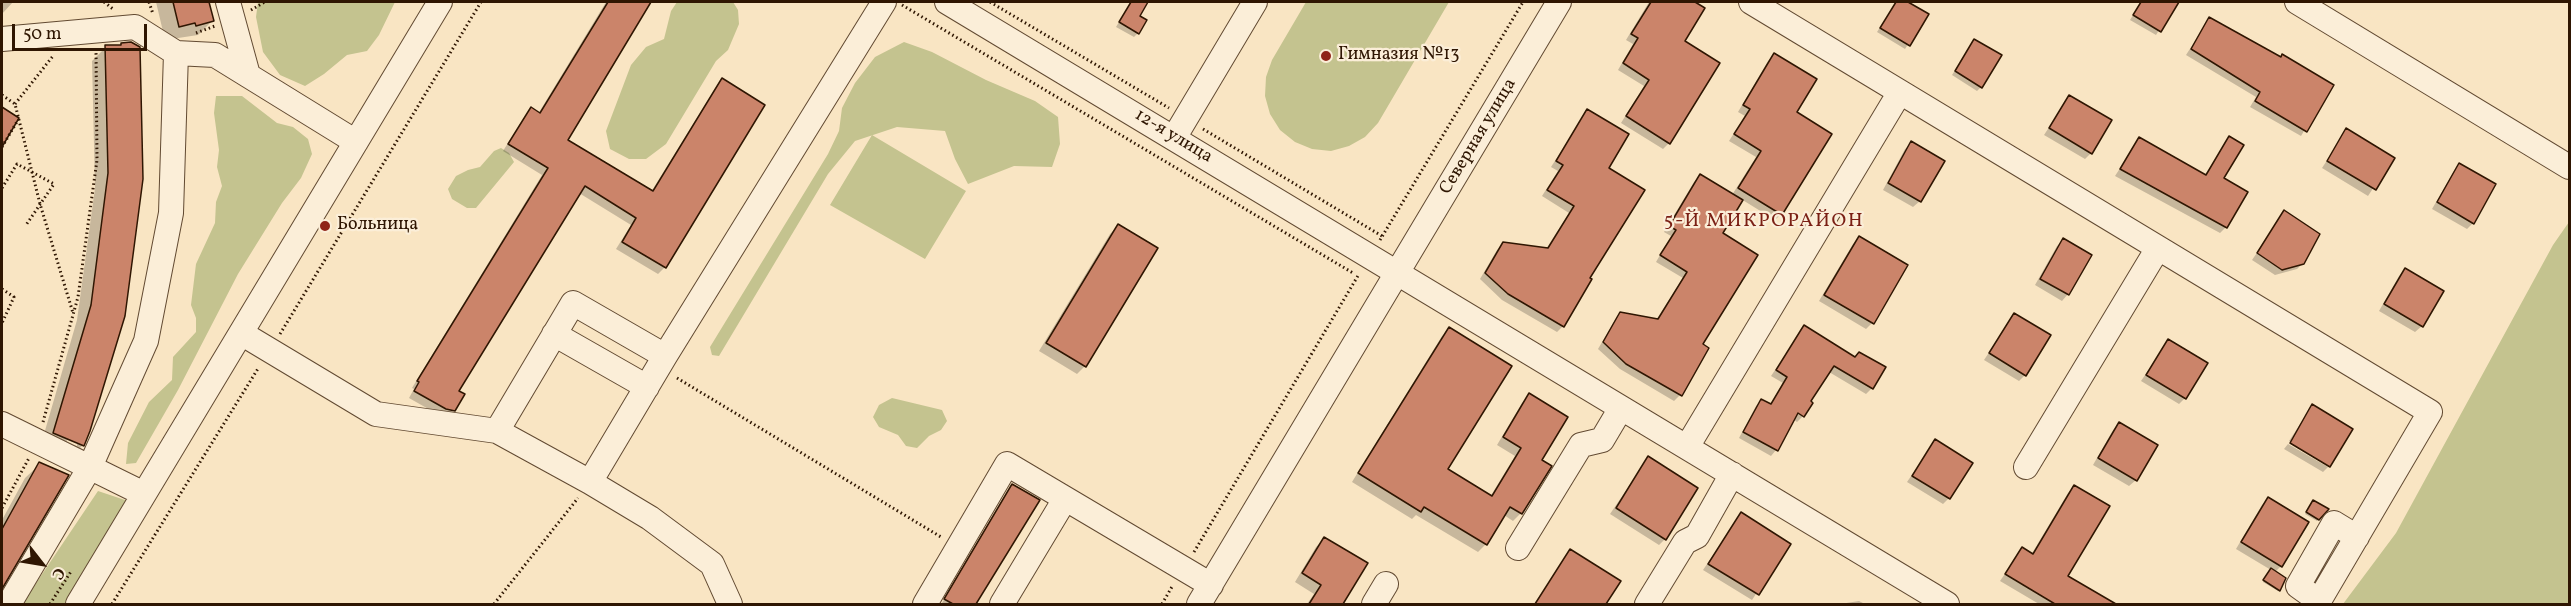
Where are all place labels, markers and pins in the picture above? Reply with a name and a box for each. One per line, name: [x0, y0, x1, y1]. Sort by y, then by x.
place label: Гимназия №13: [1338, 45, 1460, 67]
marker: Гимназия №13: [1319, 49, 1333, 63]
place label: Больница: [337, 215, 418, 237]
marker: Больница: [318, 219, 332, 233]

